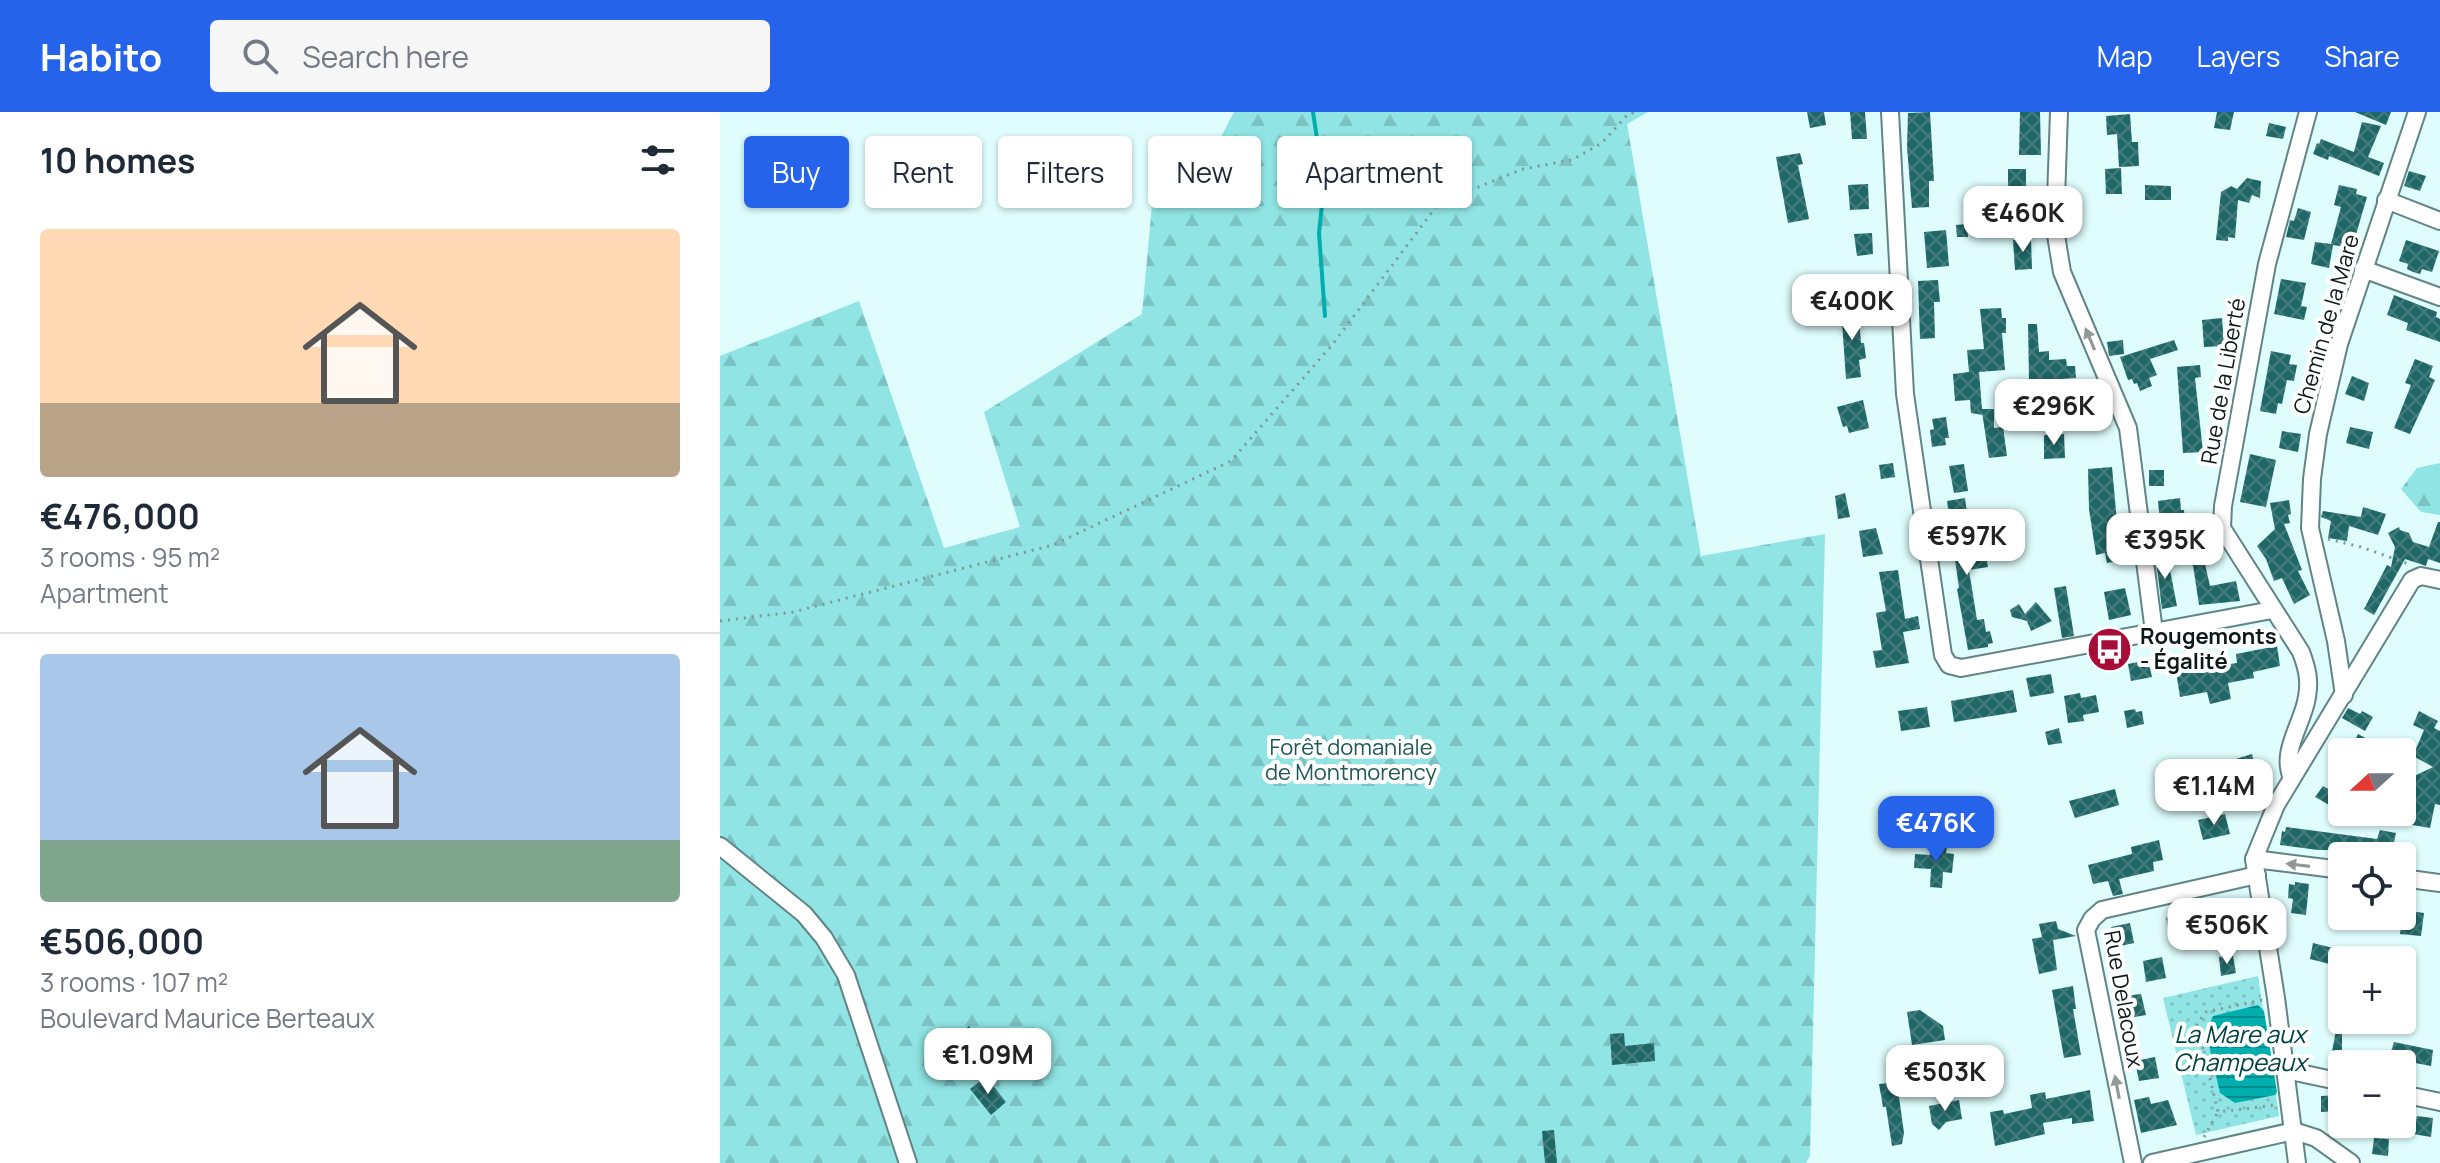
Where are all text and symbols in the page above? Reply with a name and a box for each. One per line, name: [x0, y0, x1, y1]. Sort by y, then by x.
search box: [210, 20, 770, 92]
text: Habito: [40, 30, 162, 82]
icon: search: [238, 34, 282, 78]
text: Search here: [302, 36, 469, 77]
text: Map: [2097, 37, 2153, 75]
text: Layers: [2197, 37, 2280, 75]
text: Share: [2324, 37, 2400, 75]
chip: Buy: [744, 136, 849, 208]
chip: Rent: [865, 136, 982, 208]
chip: Filters: [998, 136, 1132, 208]
chip: New: [1148, 136, 1261, 208]
chip: Apartment: [1277, 136, 1472, 208]
text: 10 homes: [40, 137, 196, 183]
icon: filters: [636, 138, 680, 182]
pin: €460K: [1967, 186, 2079, 254]
text: €460K: [1981, 194, 2065, 230]
street label: Chemin de la Mare: [2286, 230, 2366, 418]
pin: €400K: [1796, 274, 1908, 342]
icon: home: [288, 281, 432, 425]
text: €400K: [1810, 282, 1894, 318]
street label: Rue de la Liberté: [2194, 295, 2252, 466]
one-way arrow: [2083, 327, 2096, 351]
pin: €296K: [1998, 379, 2110, 447]
text: €296K: [2013, 387, 2095, 423]
text: €476,000: [40, 493, 200, 539]
pin: €597K: [1911, 509, 2023, 577]
pin: €395K: [2109, 513, 2221, 581]
text: €597K: [1927, 517, 2007, 553]
text: €395K: [2124, 521, 2206, 557]
text: 3 rooms · 95 m²: [40, 539, 220, 575]
text: Apartment: [40, 575, 169, 611]
place label: Rougemonts - Égalité: [2140, 621, 2277, 676]
bus stop icon: Rougemonts - Égalité: [2085, 625, 2133, 673]
icon: home: [288, 706, 432, 850]
park label: Forêt domaniale de Montmorency: [1265, 732, 1437, 787]
north arrow: [2328, 738, 2416, 826]
map controls: [2328, 738, 2416, 1138]
pin: €1.14M: [2149, 759, 2279, 827]
text: €1.14M: [2173, 767, 2255, 803]
pin: €476K: [1880, 796, 1992, 864]
text: €476K: [1896, 804, 1976, 840]
button: locate: [2328, 842, 2416, 930]
one-way arrow: [2285, 858, 2310, 871]
pin: €506K: [2171, 898, 2283, 966]
text: €506K: [2185, 906, 2269, 942]
text: €506,000: [40, 918, 204, 964]
street label: Rue Delacoux: [2097, 928, 2151, 1070]
button: +: [2328, 946, 2416, 1034]
text: 3 rooms · 107 m²: [40, 964, 228, 1000]
text: Boulevard Maurice Berteaux: [40, 1000, 375, 1036]
water label: La Mare aux Champeaux: [2173, 1017, 2310, 1078]
pin: €1.09M: [923, 1028, 1053, 1096]
text: €1.09M: [942, 1036, 1034, 1072]
pin: €503K: [1889, 1045, 2001, 1113]
button: −: [2328, 1050, 2416, 1138]
text: €503K: [1904, 1053, 1986, 1089]
one-way arrow: [2111, 1074, 2123, 1099]

